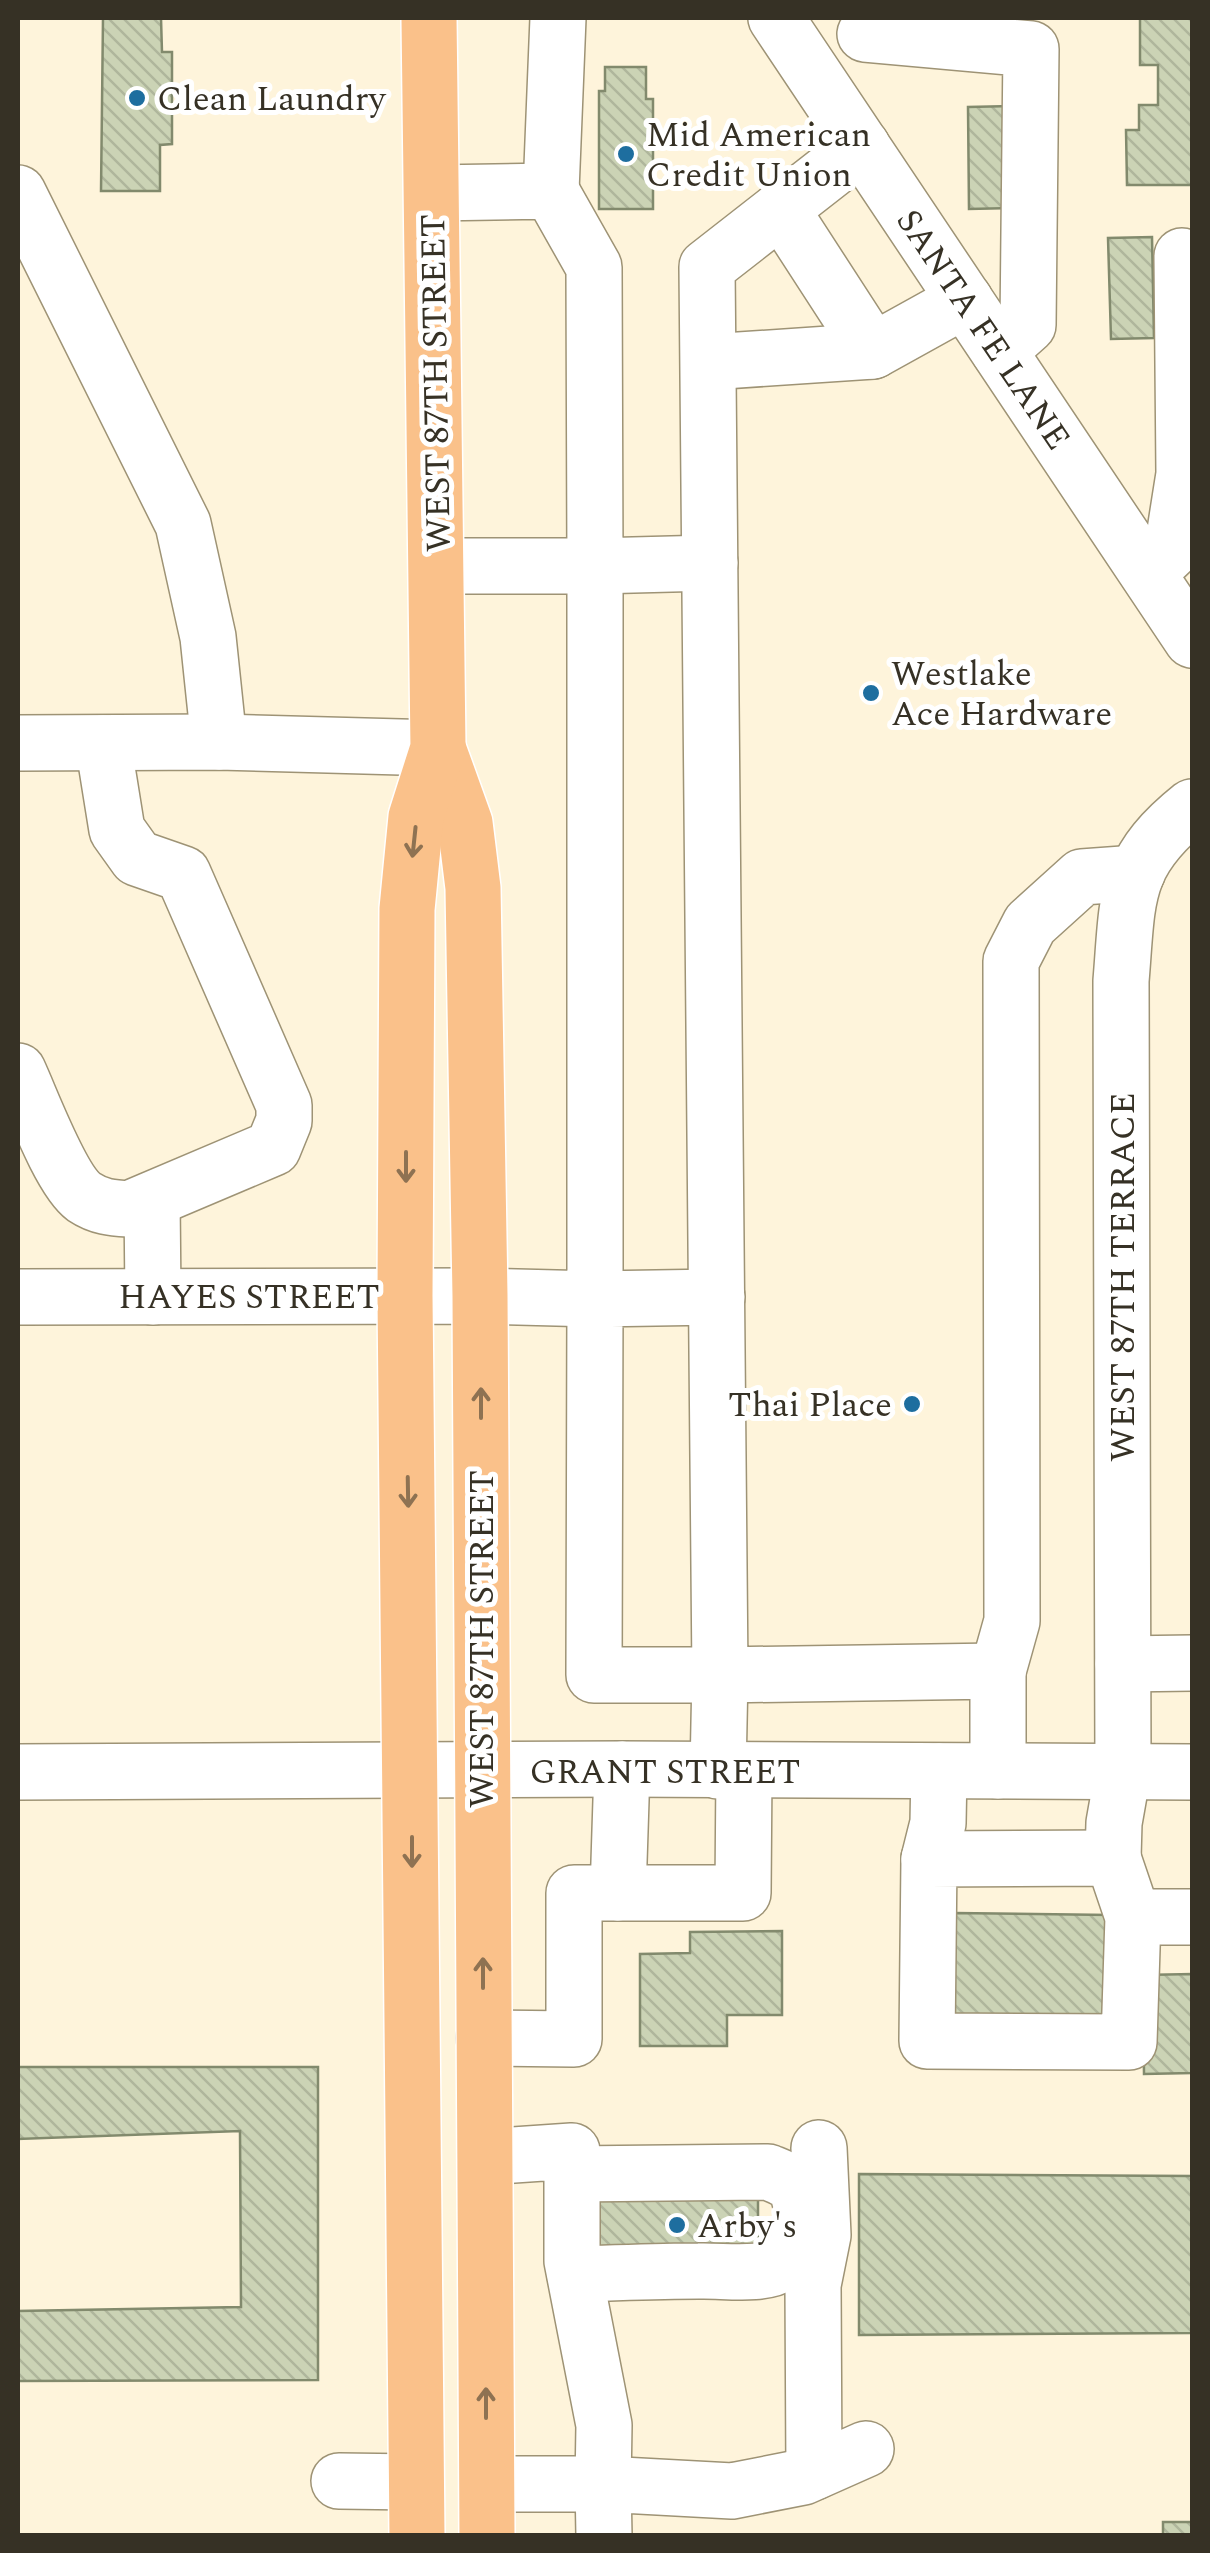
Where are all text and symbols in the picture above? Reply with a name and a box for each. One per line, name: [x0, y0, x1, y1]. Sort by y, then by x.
place label: Clean Laundry: [157, 73, 387, 126]
marker: Clean Laundry: [126, 87, 148, 109]
place label: Mid American Credit Union: [646, 109, 871, 202]
marker: Mid American Credit Union: [615, 143, 637, 165]
street label: SANTA FE LANE: [882, 198, 1083, 461]
street label: WEST 87TH STREET: [407, 213, 466, 553]
place label: Westlake Ace Hardware: [891, 648, 1112, 741]
marker: Westlake Ace Hardware: [860, 682, 882, 704]
one-way arrow: [404, 826, 423, 858]
street label: WEST 87TH TERRACE: [1097, 1092, 1150, 1462]
one-way arrow: [396, 1150, 416, 1183]
street label: HAYES STREET: [118, 1271, 380, 1324]
place label: Thai Place: [728, 1379, 892, 1432]
one-way arrow: [472, 1388, 490, 1420]
marker: Thai Place: [901, 1393, 923, 1415]
street label: WEST 87TH STREET: [456, 1470, 509, 1808]
one-way arrow: [398, 1475, 418, 1508]
street label: GRANT STREET: [529, 1746, 801, 1799]
one-way arrow: [402, 1834, 422, 1867]
one-way arrow: [474, 1958, 492, 1990]
place label: Arby's: [697, 2200, 797, 2253]
marker: Arby's: [666, 2214, 688, 2236]
one-way arrow: [477, 2388, 496, 2420]

